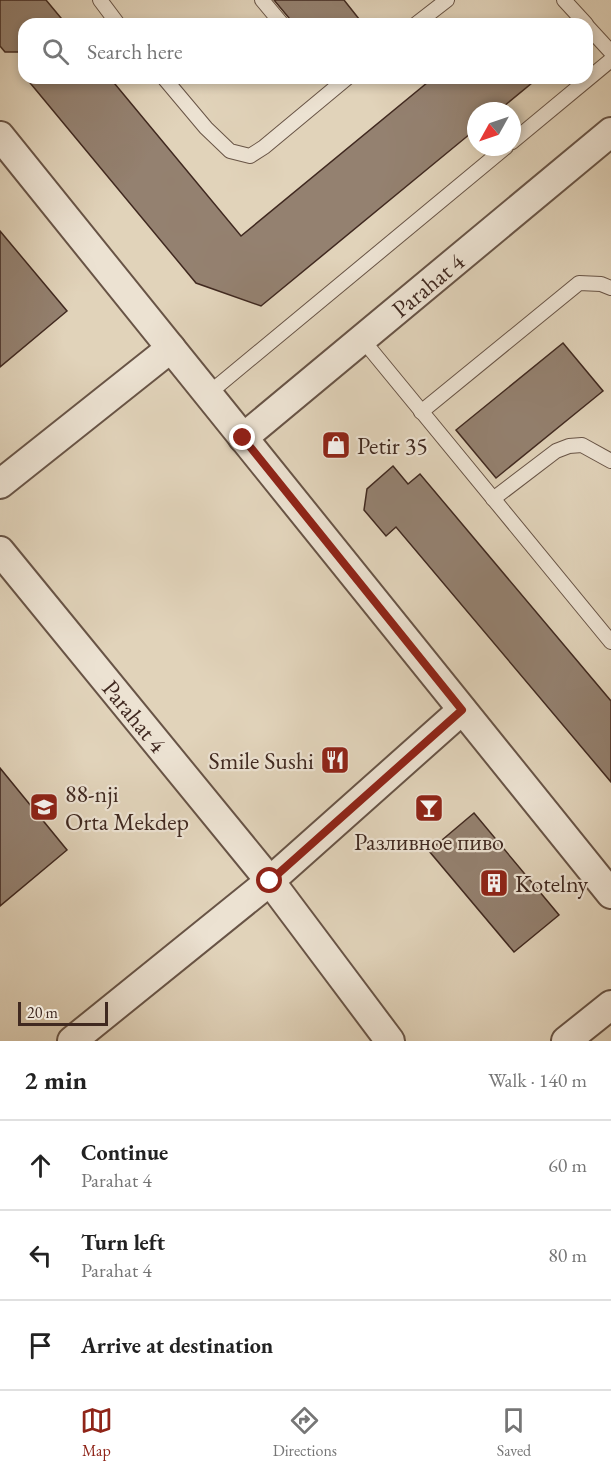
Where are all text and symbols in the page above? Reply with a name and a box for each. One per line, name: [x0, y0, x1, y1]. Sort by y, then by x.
search box: [18, 18, 593, 84]
icon: search: [39, 35, 72, 68]
text: Search here: [87, 37, 182, 66]
north arrow: [467, 102, 521, 156]
street label: Parahat 4: [385, 245, 471, 324]
route end: [229, 424, 255, 450]
shop icon: Petir 35: [320, 429, 352, 461]
place label: Petir 35: [357, 430, 428, 461]
street label: Parahat 4: [96, 673, 174, 759]
restaurant icon: Smile Sushi: [319, 744, 351, 776]
place label: Smile Sushi: [209, 745, 314, 776]
place label: 88-nji Orta Mekdep: [65, 778, 189, 837]
school or university icon: 88-nji Orta Mekdep: [28, 791, 60, 823]
bar icon: Разливное пиво: [413, 792, 445, 824]
place label: Разливное пиво: [354, 826, 504, 857]
route start: [256, 867, 282, 893]
building icon: Kotelny: [478, 867, 510, 899]
place label: Kotelny: [515, 868, 589, 899]
scale bar: [18, 999, 108, 1026]
text: 20 m: [27, 1002, 58, 1023]
text: 2 min: [24, 1063, 87, 1097]
text: Walk · 140 m: [488, 1067, 587, 1093]
text: Continue: [81, 1138, 168, 1167]
icon: ahead: [24, 1149, 57, 1182]
text: 60 m: [548, 1152, 587, 1178]
text: Parahat 4: [81, 1167, 152, 1193]
text: Turn left: [81, 1228, 165, 1257]
icon: left: [24, 1239, 57, 1272]
text: 80 m: [548, 1242, 587, 1268]
text: Parahat 4: [81, 1257, 152, 1283]
icon: arrive: [24, 1329, 57, 1362]
text: Arrive at destination: [81, 1331, 273, 1360]
tab: Map: [80, 1404, 113, 1461]
tab: Directions: [273, 1404, 337, 1461]
tab: Saved: [497, 1404, 531, 1461]

